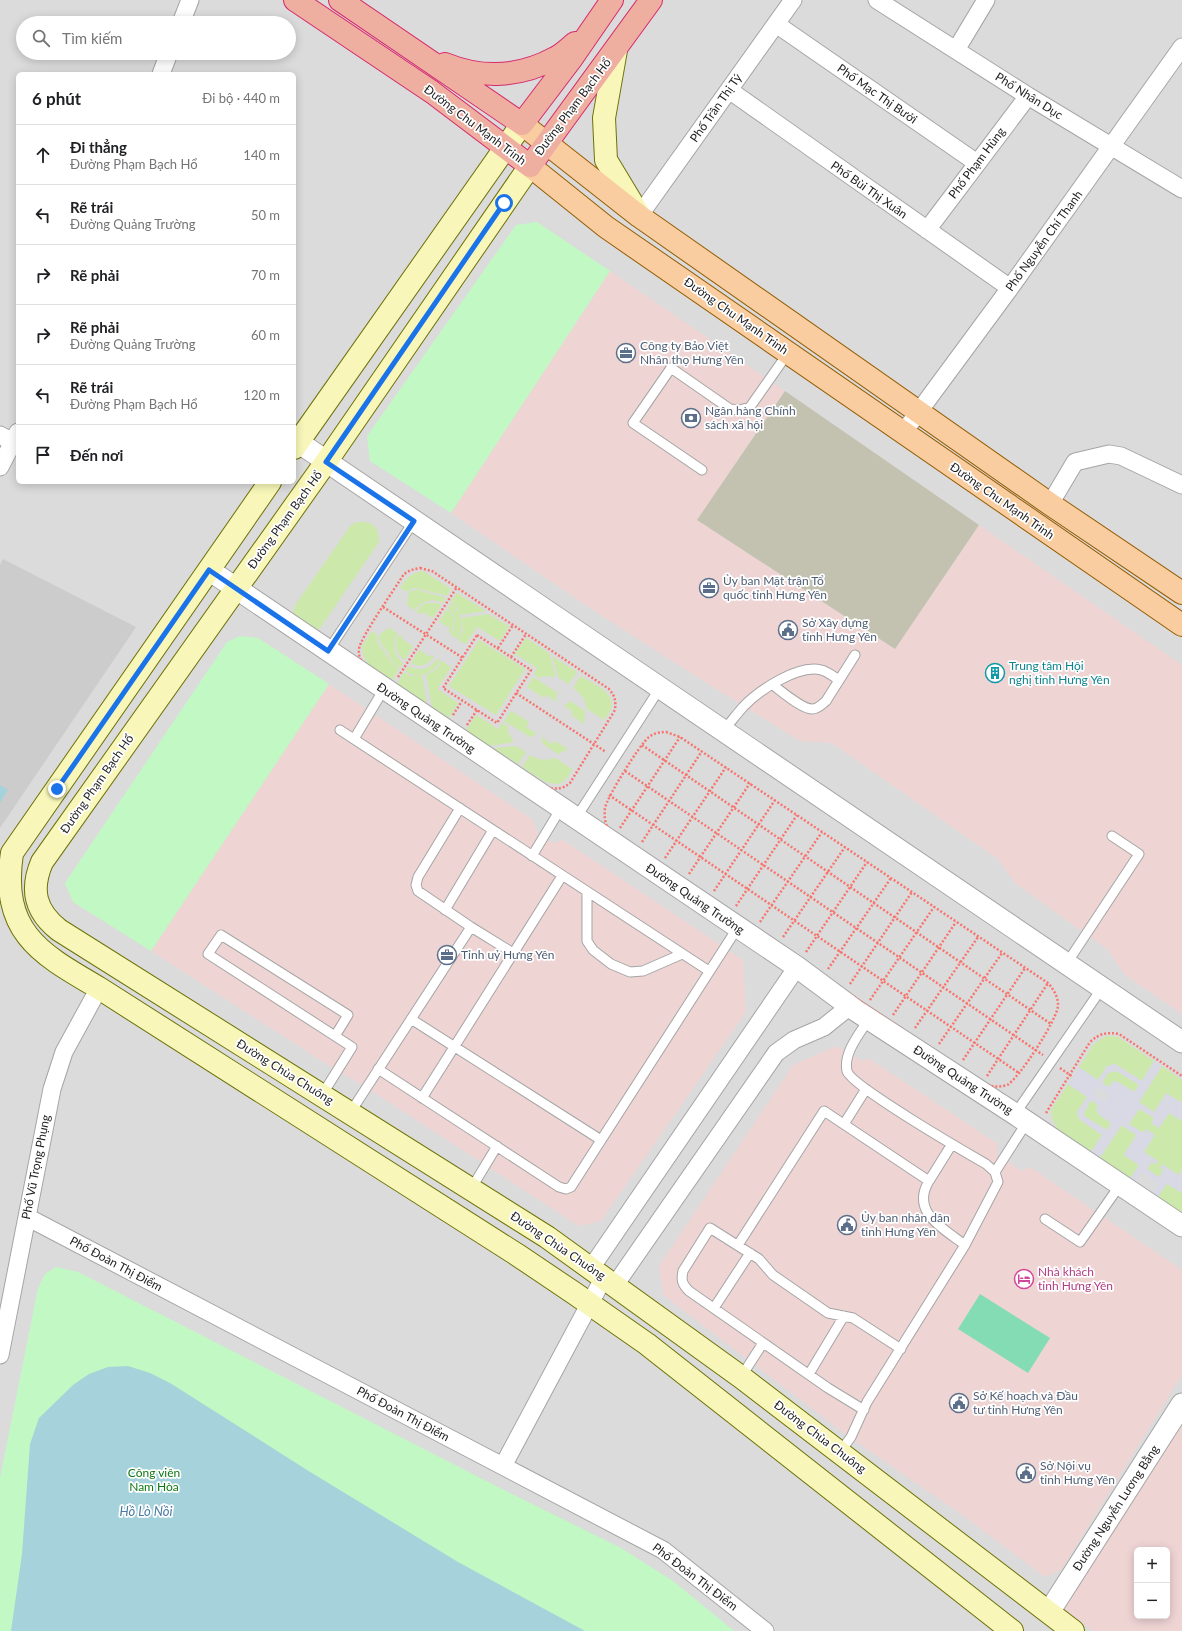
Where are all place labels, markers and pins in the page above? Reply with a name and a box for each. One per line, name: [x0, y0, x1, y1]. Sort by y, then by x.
place label: Công ty Bảo Việt Nhân thọ Hưng Yên: [640, 338, 744, 367]
office icon: Công ty Bảo Việt Nhân thọ Hưng Yên: [615, 342, 637, 364]
place label: Ngân hàng Chính sách xã hội: [705, 403, 796, 432]
bank icon: Ngân hàng Chính sách xã hội: [680, 407, 702, 429]
place label: Ủy ban Mặt trận Tổ quốc tỉnh Hưng Yên: [723, 573, 827, 602]
office icon: Ủy ban Mặt trận Tổ quốc tỉnh Hưng Yên: [698, 577, 720, 599]
place label: Sở Xây dựng tỉnh Hưng Yên: [802, 615, 877, 644]
public building icon: Sở Xây dựng tỉnh Hưng Yên: [777, 619, 799, 641]
place label: Trung tâm Hội nghị tỉnh Hưng Yên: [1009, 658, 1110, 687]
building icon: Trung tâm Hội nghị tỉnh Hưng Yên: [984, 662, 1006, 684]
office icon: Tỉnh uỷ Hưng Yên: [436, 944, 458, 966]
place label: Tỉnh uỷ Hưng Yên: [461, 947, 554, 962]
place label: Ủy ban nhân dân tỉnh Hưng Yên: [861, 1210, 950, 1239]
public building icon: Ủy ban nhân dân tỉnh Hưng Yên: [836, 1214, 858, 1236]
place label: Nhà khách tỉnh Hưng Yên: [1038, 1264, 1113, 1293]
hotel icon: Nhà khách tỉnh Hưng Yên: [1013, 1268, 1035, 1290]
place label: Sở Kế hoạch và Đầu tư tỉnh Hưng Yên: [973, 1388, 1078, 1417]
public building icon: Sở Kế hoạch và Đầu tư tỉnh Hưng Yên: [948, 1392, 970, 1414]
place label: Sở Nội vụ tỉnh Hưng Yên: [1040, 1458, 1115, 1487]
public building icon: Sở Nội vụ tỉnh Hưng Yên: [1015, 1462, 1037, 1484]

